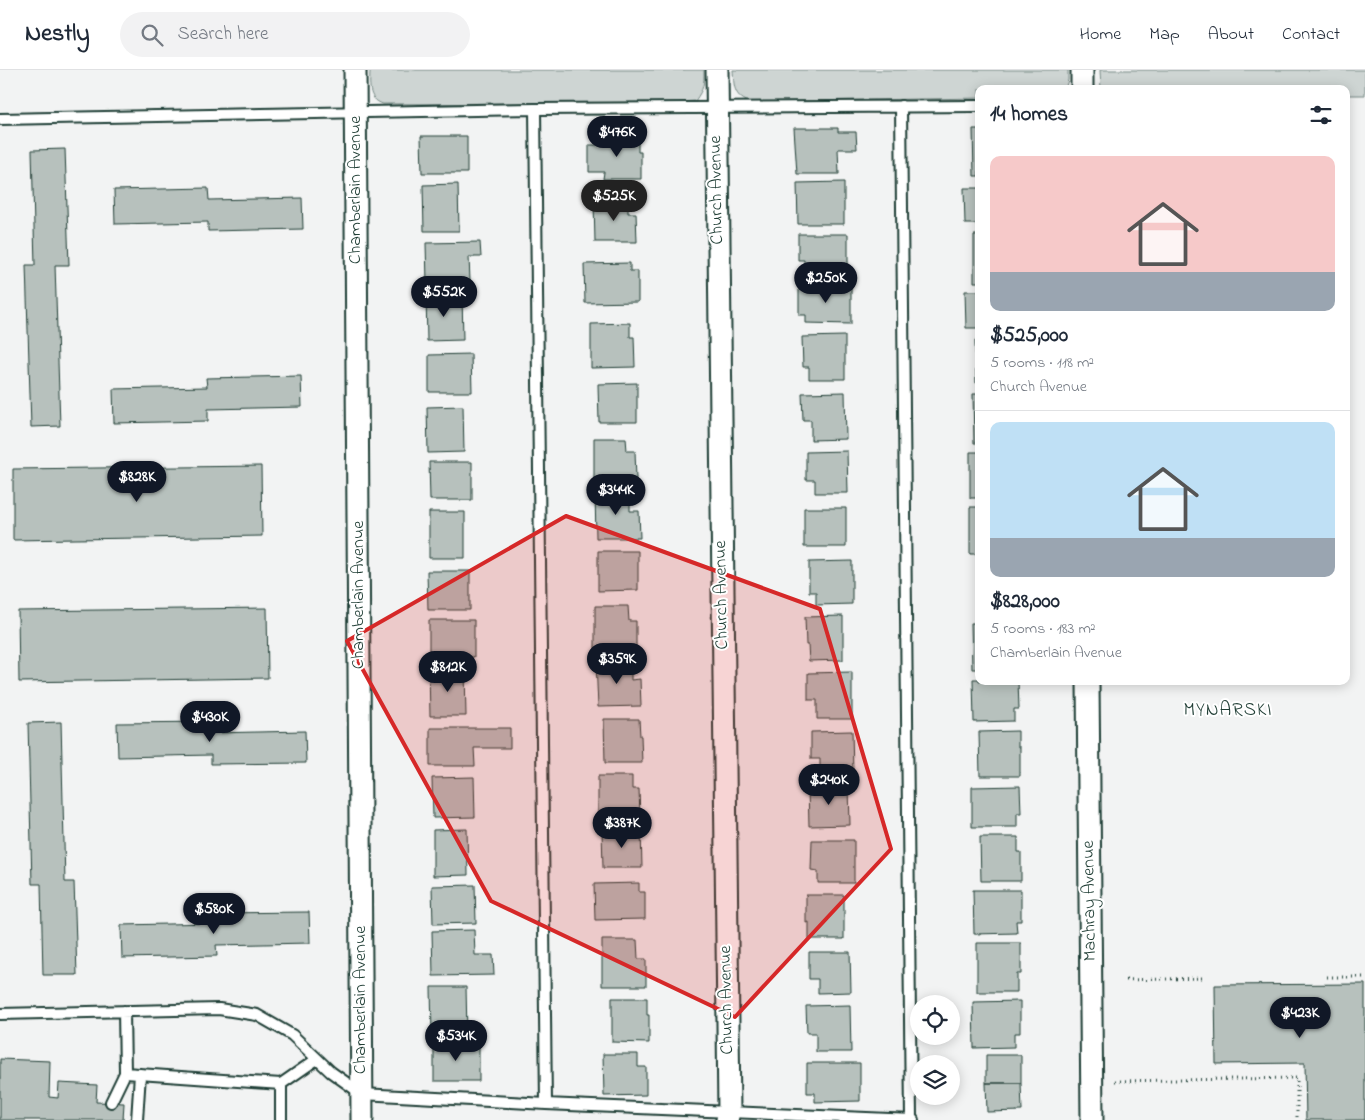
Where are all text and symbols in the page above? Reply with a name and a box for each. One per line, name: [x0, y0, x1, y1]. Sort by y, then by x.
search box: [120, 12, 470, 57]
text: Nestly: [25, 17, 90, 52]
icon: search: [138, 21, 166, 49]
text: Search here: [178, 21, 269, 48]
text: Home: [1080, 22, 1121, 48]
text: Map: [1149, 22, 1180, 48]
text: About: [1208, 22, 1254, 48]
text: Contact: [1282, 22, 1340, 48]
text: 14 homes: [990, 100, 1068, 130]
icon: filters: [1307, 101, 1335, 129]
street label: Chamberlain Avenue: [343, 115, 369, 264]
pin: $476K: [582, 116, 652, 158]
text: $476K: [598, 120, 636, 144]
street label: Church Avenue: [703, 134, 731, 245]
pin: $525K: [579, 180, 649, 222]
text: $525K: [592, 184, 636, 208]
icon: home: [1118, 189, 1208, 279]
pin: $250K: [791, 262, 861, 304]
text: $250K: [805, 266, 847, 290]
pin: $552K: [409, 276, 479, 318]
text: $552K: [422, 280, 466, 304]
text: $525,000: [990, 321, 1068, 351]
text: 5 rooms · 118 m²: [990, 351, 1094, 375]
text: Church Avenue: [990, 375, 1087, 399]
icon: home: [1118, 454, 1208, 544]
pin: $828K: [102, 460, 172, 503]
text: $828K: [118, 465, 156, 489]
pin: $344K: [581, 474, 651, 516]
text: $344K: [597, 478, 635, 502]
street label: Chamberlain Avenue: [346, 520, 372, 669]
street label: Church Avenue: [708, 539, 736, 650]
text: $828,000: [990, 587, 1060, 617]
text: 5 rooms · 183 m²: [990, 617, 1096, 641]
text: Chamberlain Avenue: [990, 641, 1122, 665]
pin: $359K: [582, 642, 652, 685]
text: $359K: [598, 647, 636, 671]
pin: $812K: [413, 650, 483, 693]
text: $812K: [430, 655, 466, 679]
district label: MYNARSKI: [1183, 697, 1273, 724]
pin: $430K: [175, 700, 245, 743]
text: $430K: [191, 705, 229, 729]
pin: $240K: [794, 764, 864, 806]
text: $240K: [810, 768, 848, 792]
pin: $387K: [587, 806, 657, 849]
text: $387K: [604, 811, 640, 835]
street label: Machray Avenue: [1076, 839, 1104, 962]
pin: $580K: [179, 892, 249, 935]
text: $580K: [194, 897, 234, 921]
street label: Chamberlain Avenue: [348, 925, 374, 1074]
street label: Church Avenue: [713, 944, 741, 1055]
map controls: [910, 995, 960, 1105]
button: locate: [910, 995, 960, 1045]
pin: $423K: [1265, 996, 1335, 1039]
text: $423K: [1281, 1001, 1319, 1025]
pin: $534K: [421, 1020, 491, 1062]
text: $534K: [436, 1024, 476, 1048]
button: layers: [910, 1055, 960, 1105]

